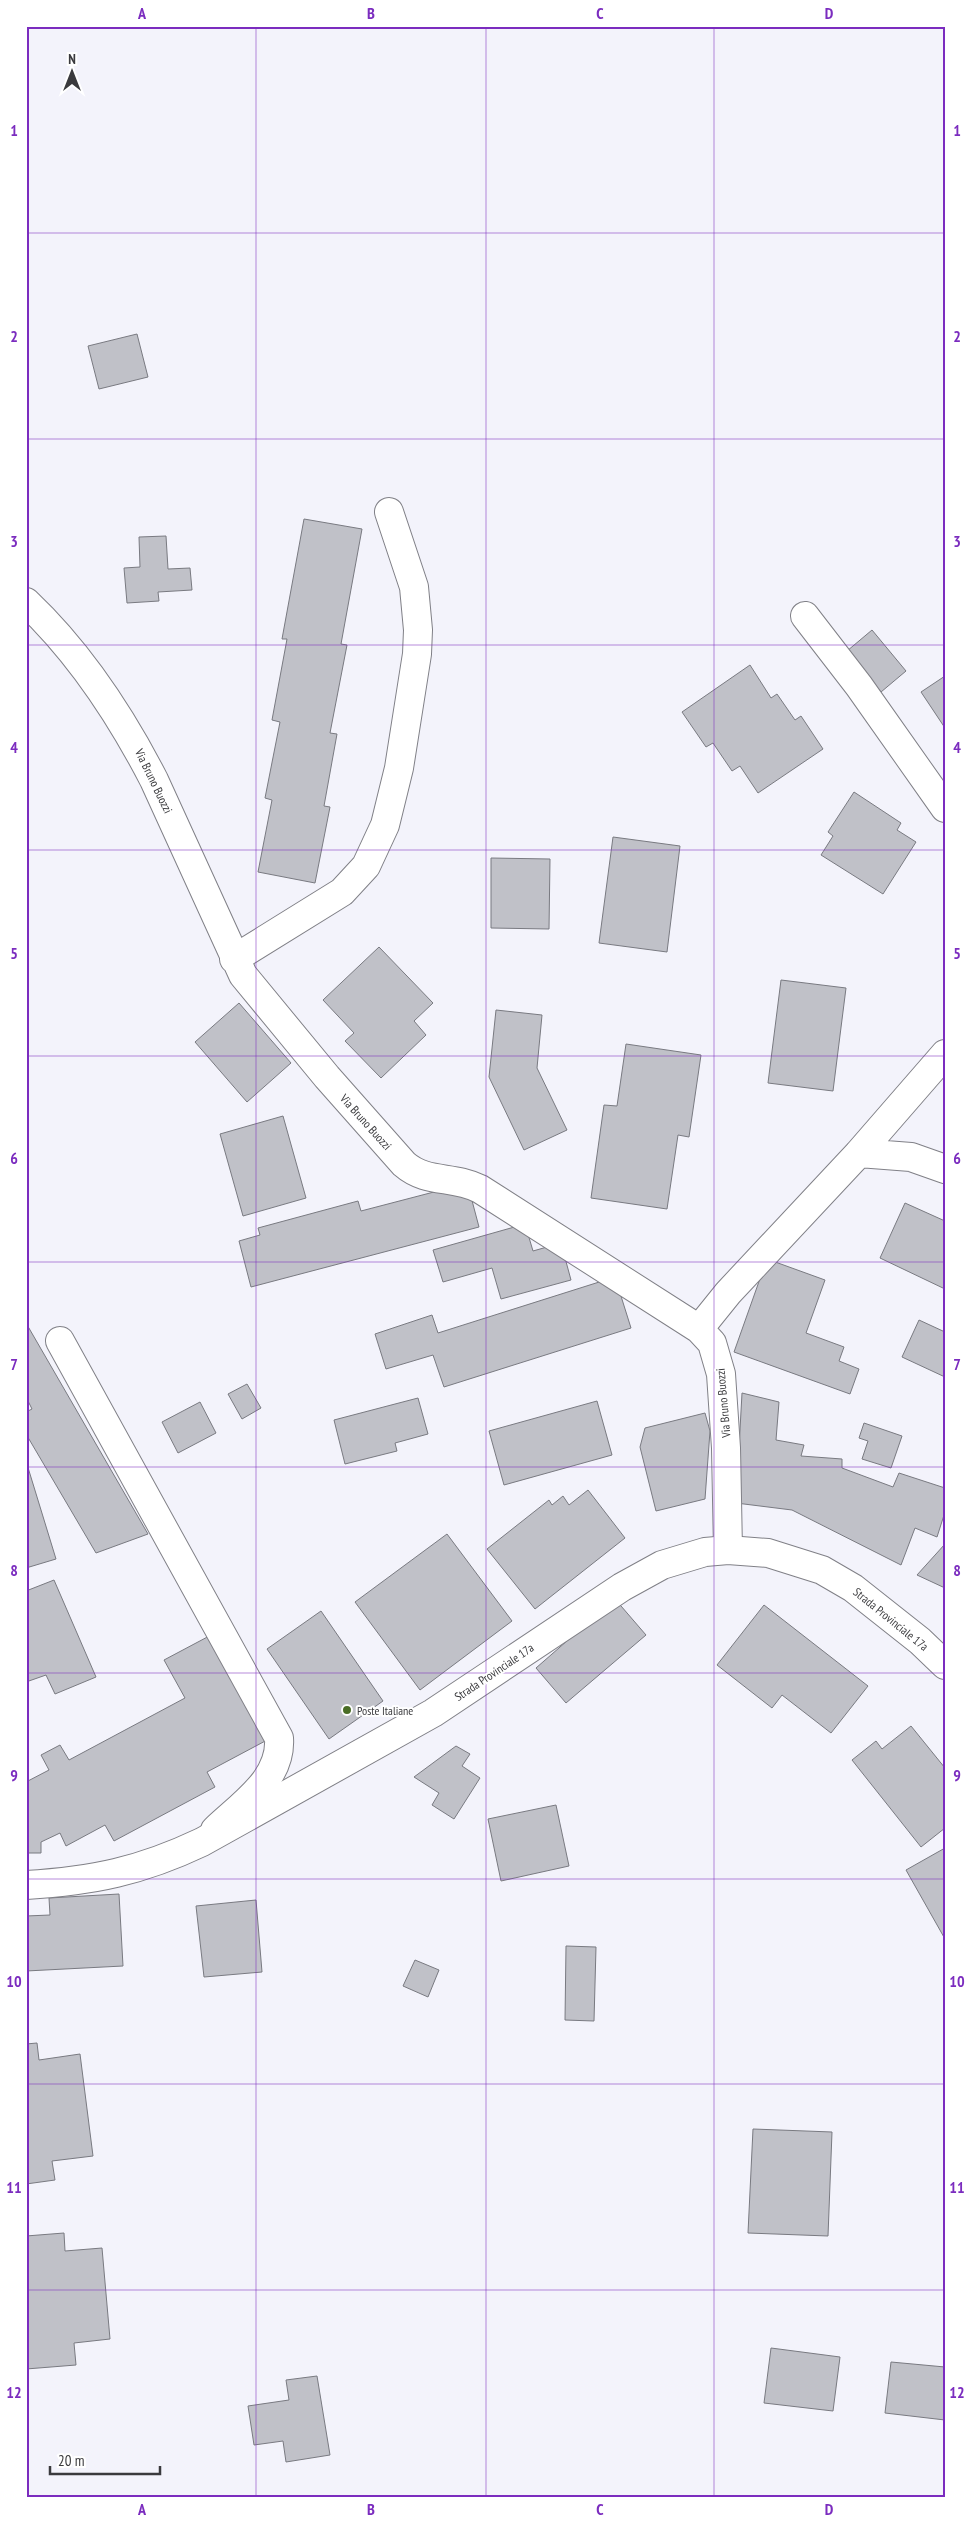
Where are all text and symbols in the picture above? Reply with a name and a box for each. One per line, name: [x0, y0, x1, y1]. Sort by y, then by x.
text: A: [137, 3, 147, 23]
text: B: [367, 3, 375, 23]
text: C: [596, 3, 604, 23]
text: D: [825, 3, 834, 23]
north arrow: [48, 48, 98, 98]
text: N: [68, 50, 76, 68]
text: 1: [10, 120, 18, 140]
text: 1: [953, 120, 961, 140]
text: 2: [10, 326, 18, 346]
text: 2: [953, 326, 961, 346]
text: 3: [10, 531, 18, 551]
text: 3: [953, 531, 961, 551]
text: 4: [10, 737, 18, 757]
text: 4: [953, 737, 961, 757]
street label: Via Bruno Buozzi: [132, 745, 176, 816]
text: 5: [10, 943, 18, 963]
text: 5: [953, 943, 961, 963]
street label: Via Bruno Buozzi: [336, 1090, 395, 1153]
text: 6: [10, 1148, 18, 1168]
text: 6: [953, 1148, 961, 1168]
text: 7: [10, 1354, 18, 1374]
text: 7: [953, 1354, 961, 1374]
street label: Via Bruno Buozzi: [712, 1368, 734, 1439]
text: 8: [10, 1560, 18, 1580]
text: 8: [953, 1560, 961, 1580]
street label: Strada Provinciale 17a: [850, 1584, 932, 1654]
street label: Strada Provinciale 17a: [451, 1640, 537, 1704]
place label: Poste Italiane: [357, 1703, 413, 1718]
marker: Poste Italiane: [341, 1704, 353, 1716]
text: 9: [10, 1765, 18, 1785]
text: 9: [953, 1765, 961, 1785]
text: 10: [6, 1971, 22, 1991]
text: 10: [949, 1971, 965, 1991]
text: 11: [6, 2177, 22, 2197]
text: 11: [949, 2177, 965, 2197]
text: 12: [6, 2382, 22, 2402]
text: 12: [949, 2382, 965, 2402]
scale bar: [50, 2443, 160, 2475]
text: 20 m: [58, 2451, 84, 2470]
text: A: [137, 2499, 147, 2519]
text: B: [367, 2499, 375, 2519]
text: C: [596, 2499, 604, 2519]
text: D: [825, 2499, 834, 2519]

